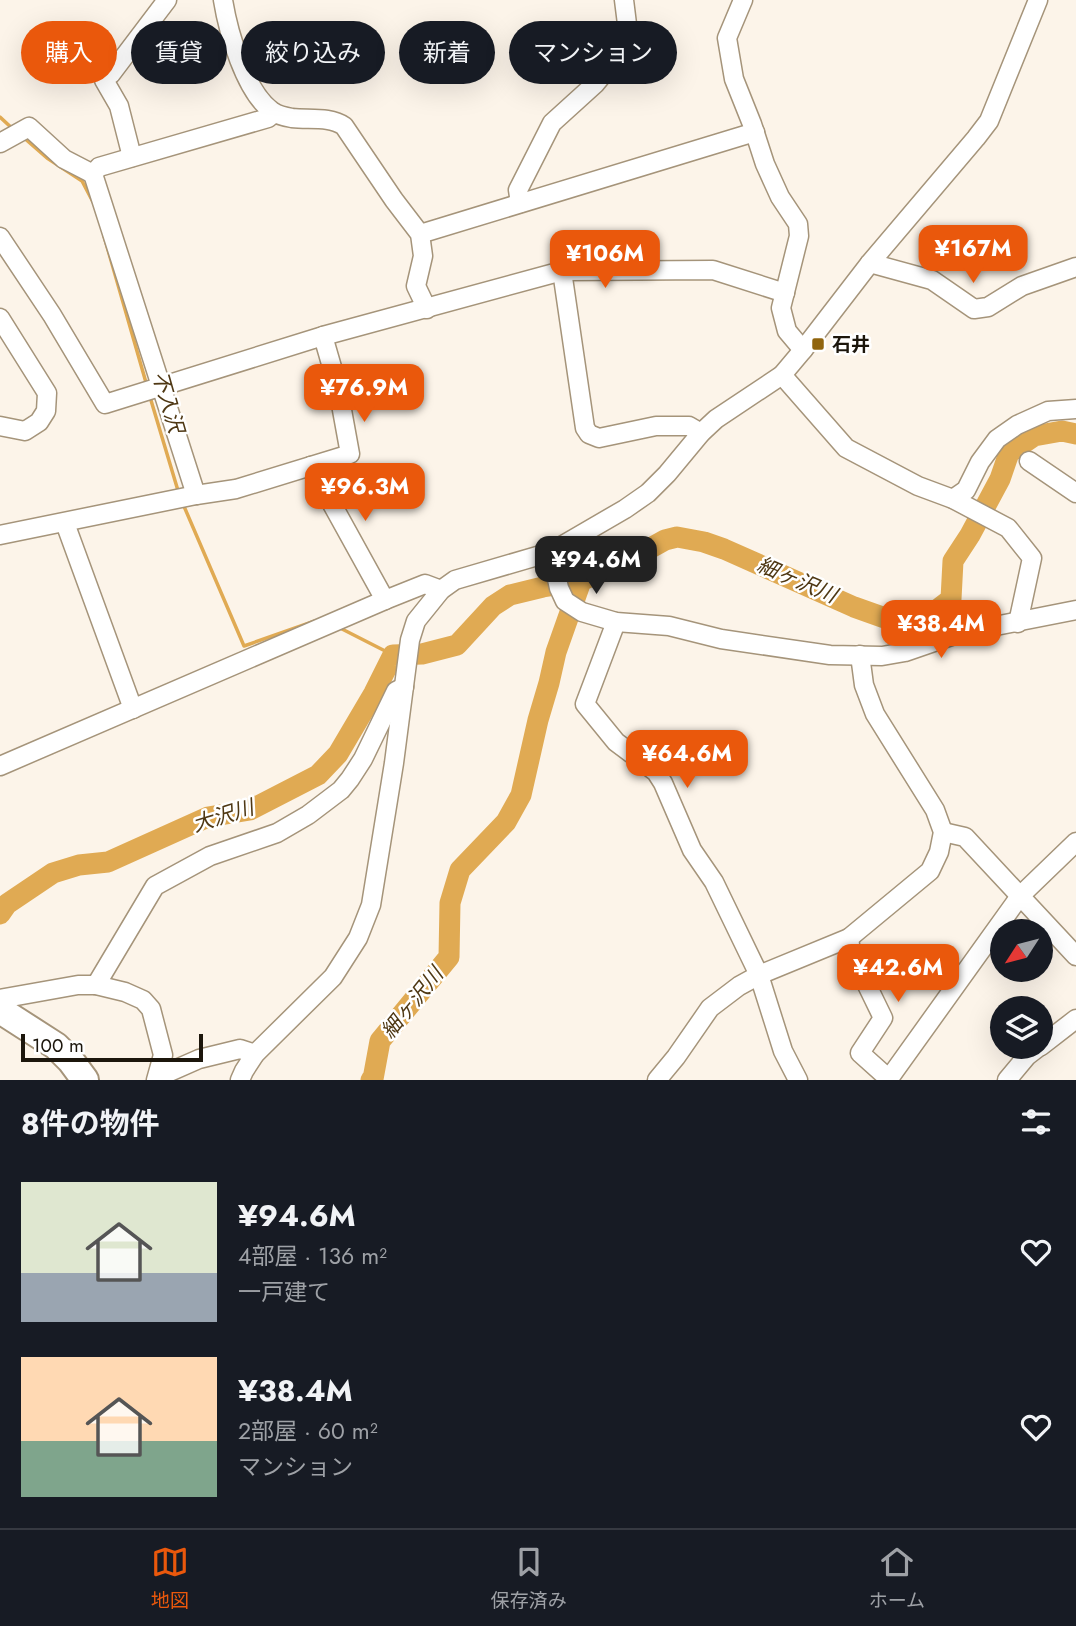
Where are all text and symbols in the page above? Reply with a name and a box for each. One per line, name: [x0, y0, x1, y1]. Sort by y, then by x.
chip: 購入: [21, 21, 117, 84]
chip: 賃貸: [131, 21, 227, 84]
chip: 絞り込み: [241, 21, 385, 84]
chip: 新着: [399, 21, 495, 84]
chip: マンション: [509, 21, 677, 84]
pin: ¥167M: [924, 226, 1022, 285]
pin: ¥106M: [556, 230, 654, 290]
text: ¥167M: [935, 231, 1011, 265]
text: ¥106M: [566, 236, 644, 270]
place label: 石井: [832, 331, 870, 358]
marker: 石井: [810, 336, 826, 352]
pin: ¥76.9M: [307, 364, 421, 424]
water label: 不入沢: [145, 368, 192, 439]
text: ¥76.9M: [320, 370, 408, 404]
pin: ¥96.3M: [308, 463, 422, 523]
text: ¥96.3M: [321, 469, 409, 503]
pin: ¥94.6M: [539, 536, 653, 596]
text: ¥94.6M: [551, 542, 641, 576]
water label: 細ヶ沢川: [752, 550, 843, 611]
pin: ¥38.4M: [884, 600, 998, 660]
text: ¥38.4M: [897, 606, 985, 640]
pin: ¥64.6M: [630, 730, 744, 790]
text: ¥64.6M: [642, 736, 732, 770]
water label: 大沢川: [188, 792, 259, 840]
north arrow: [990, 919, 1054, 982]
map controls: [990, 919, 1053, 1059]
pin: ¥42.6M: [841, 944, 955, 1004]
text: ¥42.6M: [853, 950, 943, 984]
water label: 細ヶ沢川: [374, 959, 451, 1045]
button: layers: [990, 996, 1053, 1059]
scale bar: [21, 1031, 203, 1063]
text: 100 m: [32, 1032, 84, 1059]
text: 8件の物件: [21, 1102, 160, 1145]
icon: filters: [1017, 1103, 1055, 1141]
text: ¥94.6M: [238, 1194, 356, 1237]
icon: home: [77, 1210, 161, 1294]
icon: heart: [1017, 1233, 1055, 1271]
text: 4部屋 · 136 m²: [238, 1239, 387, 1273]
text: 一戸建て: [238, 1275, 330, 1309]
text: ¥38.4M: [238, 1369, 352, 1412]
icon: home: [77, 1385, 161, 1469]
icon: heart: [1017, 1408, 1055, 1446]
text: 2部屋 · 60 m²: [238, 1414, 378, 1448]
text: マンション: [238, 1450, 353, 1484]
tab: 地図: [151, 1543, 189, 1614]
tab: 保存済み: [491, 1543, 567, 1614]
tab: ホーム: [869, 1543, 925, 1614]

